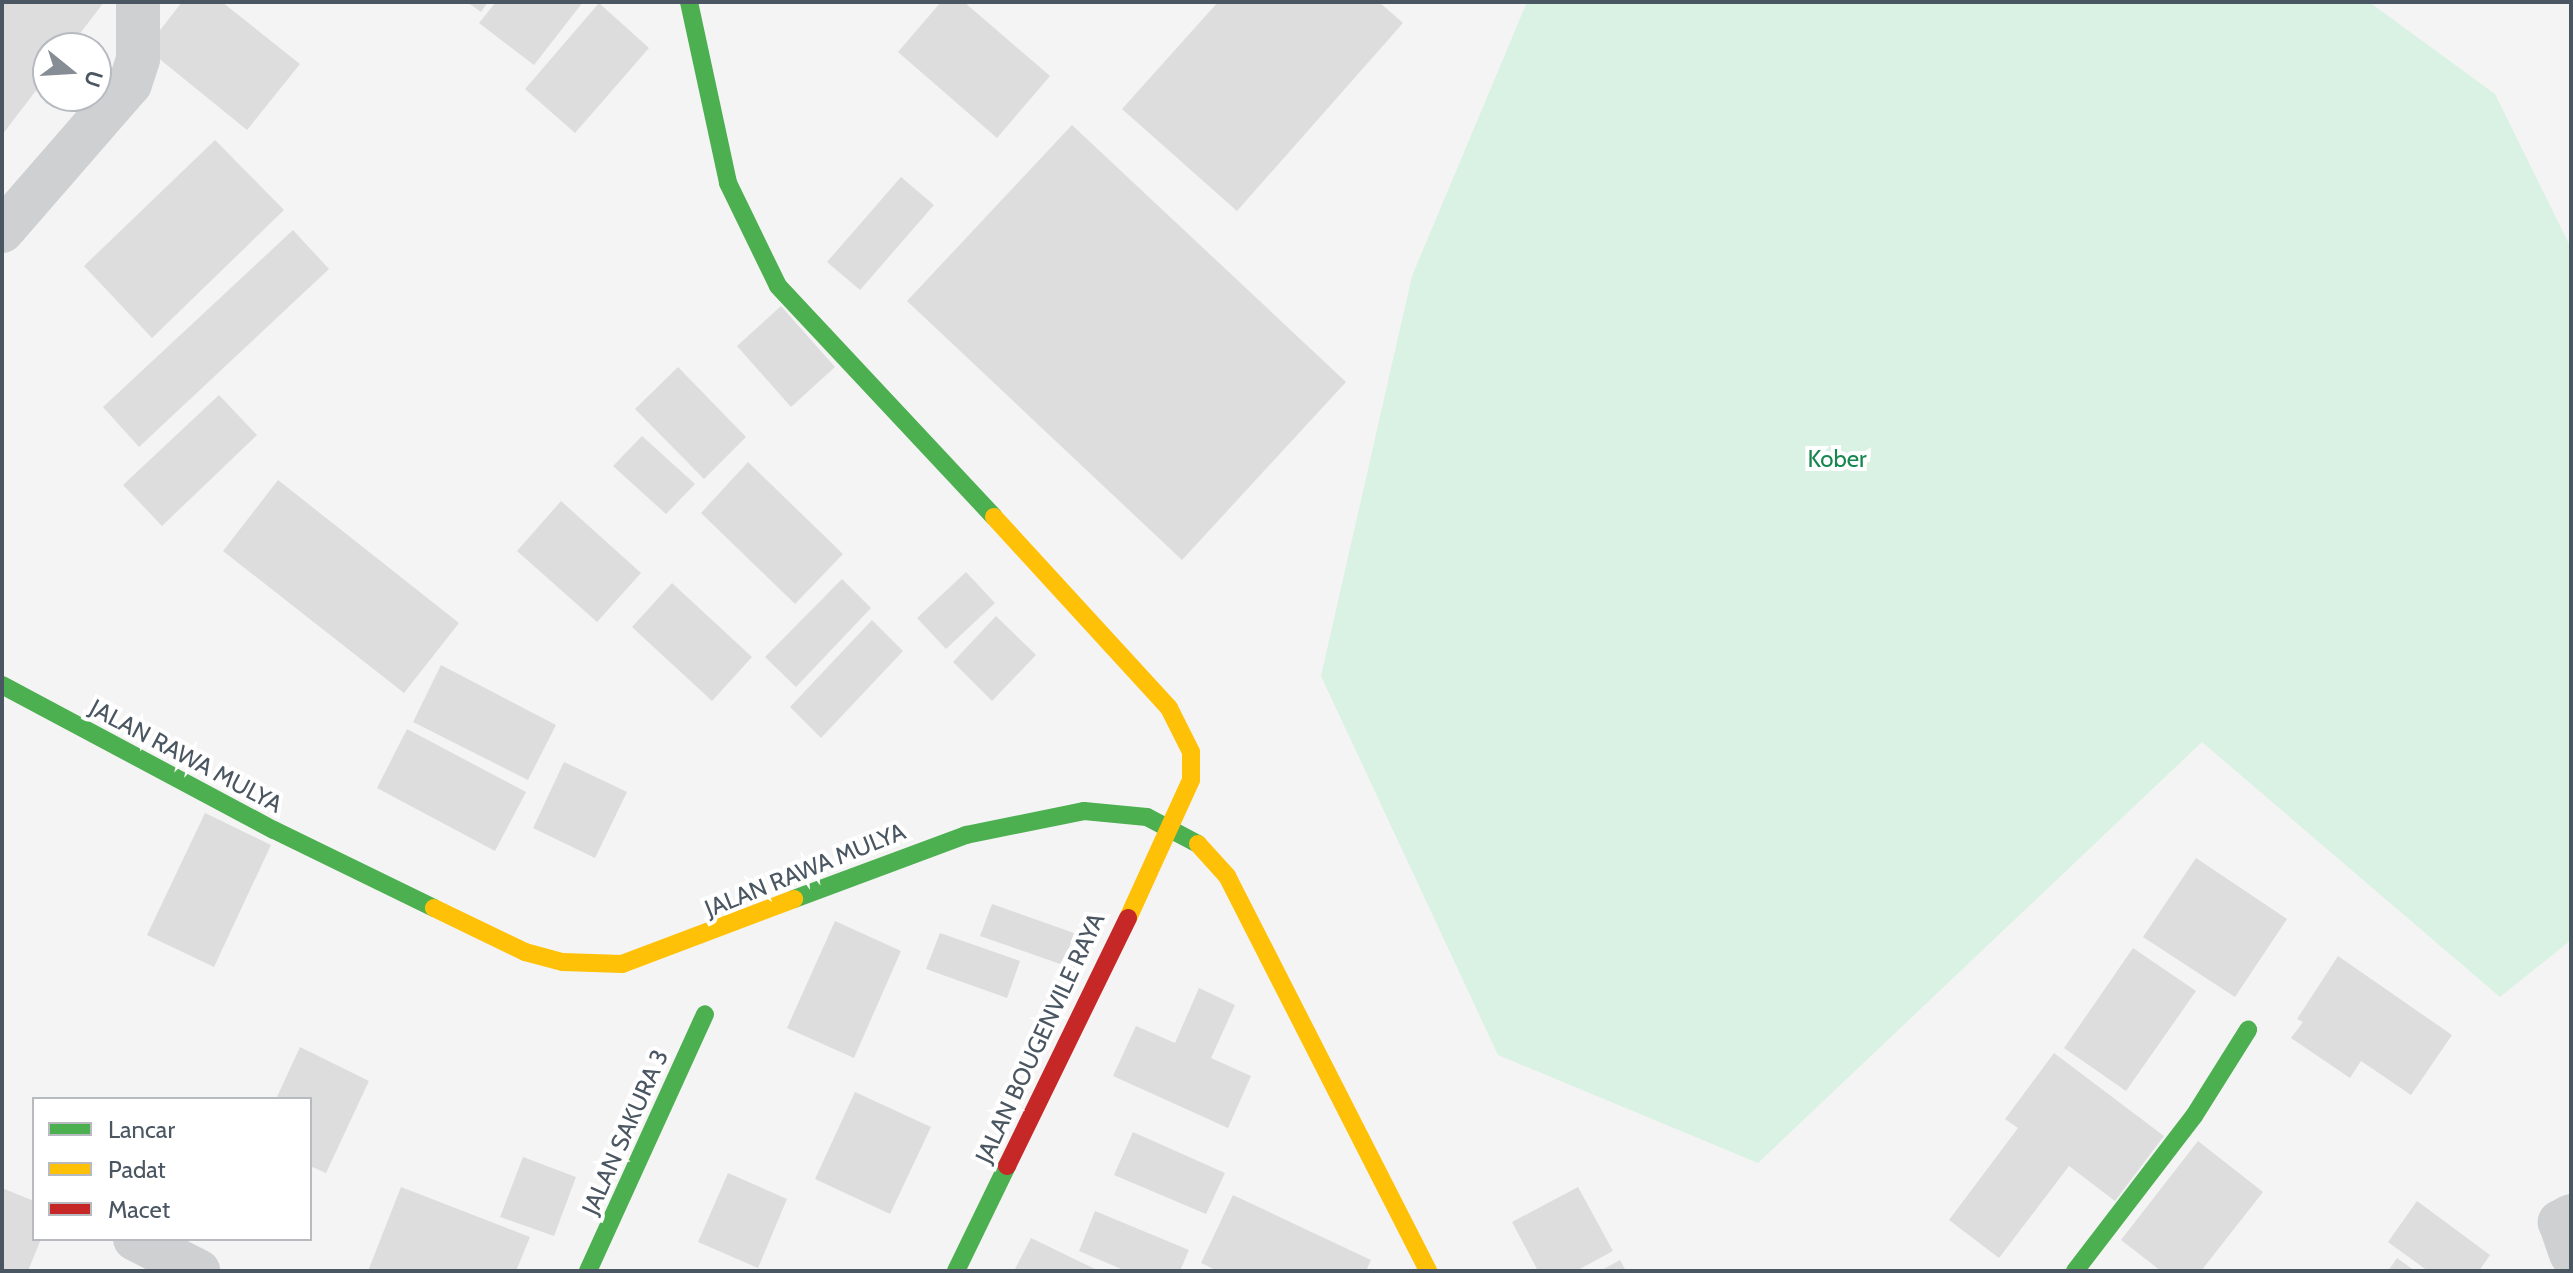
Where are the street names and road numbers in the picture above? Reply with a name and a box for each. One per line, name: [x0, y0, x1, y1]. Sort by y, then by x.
street label: JALAN RAWA MULYA: [85, 693, 287, 819]
street label: JALAN RAWA MULYA: [701, 817, 909, 923]
street label: JALAN BOUGENVILE RAYA: [969, 908, 1111, 1168]
street label: JALAN SAKURA 3: [576, 1045, 674, 1219]

